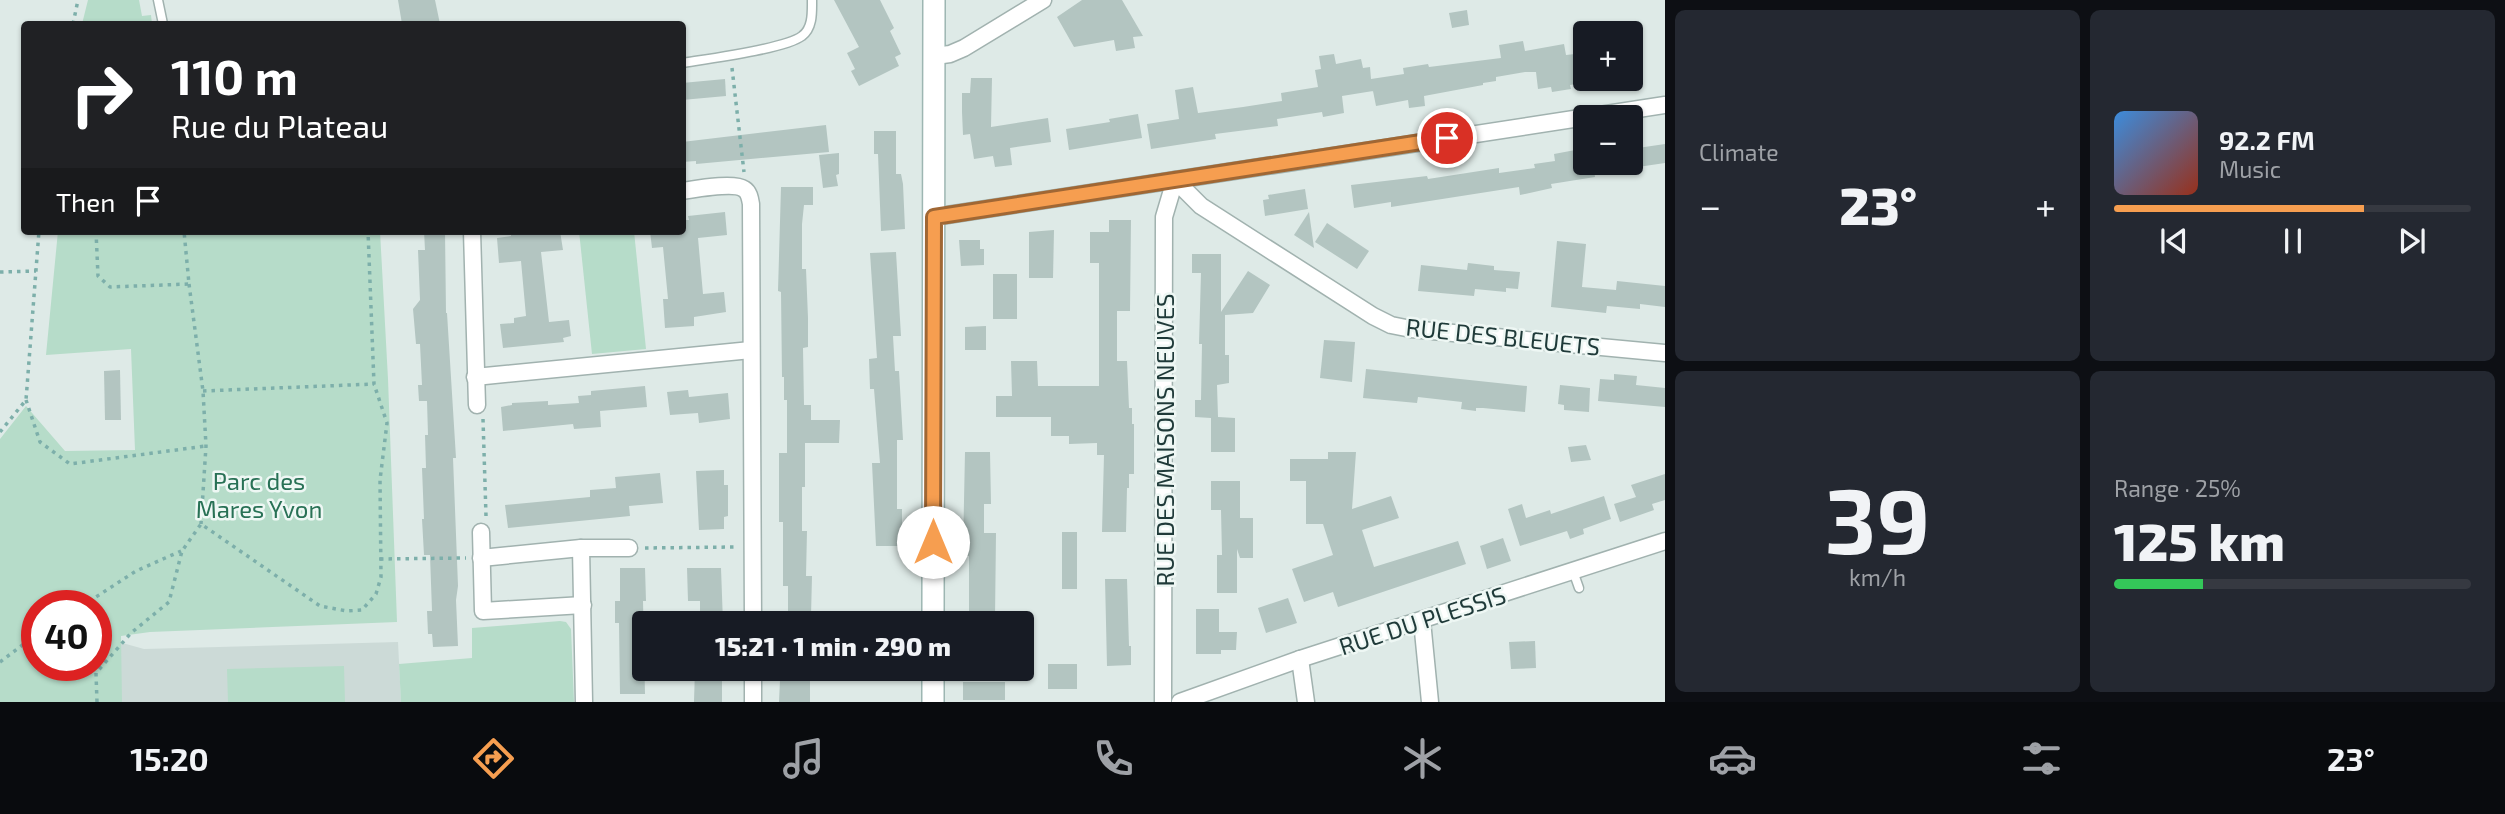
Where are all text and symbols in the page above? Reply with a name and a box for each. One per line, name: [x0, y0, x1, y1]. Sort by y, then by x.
map controls: [1573, 21, 1643, 175]
button: +: [1573, 21, 1643, 91]
text: 110 m: [171, 46, 298, 105]
icon: right: [56, 49, 147, 140]
button: −: [1573, 105, 1643, 175]
text: Rue du Plateau: [171, 106, 388, 144]
pin: [1417, 108, 1477, 168]
icon: arrive: [1428, 119, 1466, 157]
text: 92.2 FM: [2219, 124, 2315, 155]
text: Climate: [1699, 138, 1779, 166]
text: Music: [2219, 155, 2281, 183]
text: 23°: [1839, 173, 1917, 235]
icon: arrive: [129, 182, 167, 220]
text: −: [1699, 182, 1721, 228]
text: +: [2035, 182, 2056, 228]
text: Then: [56, 186, 115, 217]
icon: previous: [2155, 222, 2193, 260]
icon: pause: [2274, 222, 2312, 260]
icon: next: [2393, 222, 2431, 260]
street label: RUE DES MAISONS NEUVES: [1150, 293, 1179, 587]
street label: RUE DES BLEUETS: [1404, 311, 1602, 361]
text: 39: [1825, 463, 1930, 572]
park label: Parc des Mares Yvon: [196, 466, 322, 523]
text: Range · 25%: [2114, 474, 2241, 502]
position arrow: [896, 505, 970, 579]
text: 125 km: [2114, 509, 2285, 571]
text: km/h: [1849, 563, 1906, 591]
street label: RUE DU PLESSIS: [1335, 579, 1509, 661]
speed limit sign: 40: [21, 590, 112, 681]
text: 15:21 · 1 min · 290 m: [715, 630, 951, 661]
icon: directions: [469, 734, 518, 783]
icon: music: [779, 734, 828, 783]
icon: phone: [1089, 734, 1138, 783]
icon: climate: [1398, 734, 1447, 783]
icon: car: [1708, 734, 1757, 783]
icon: filters: [2017, 734, 2066, 783]
text: 15:20: [130, 739, 209, 777]
text: 23°: [2327, 739, 2375, 777]

